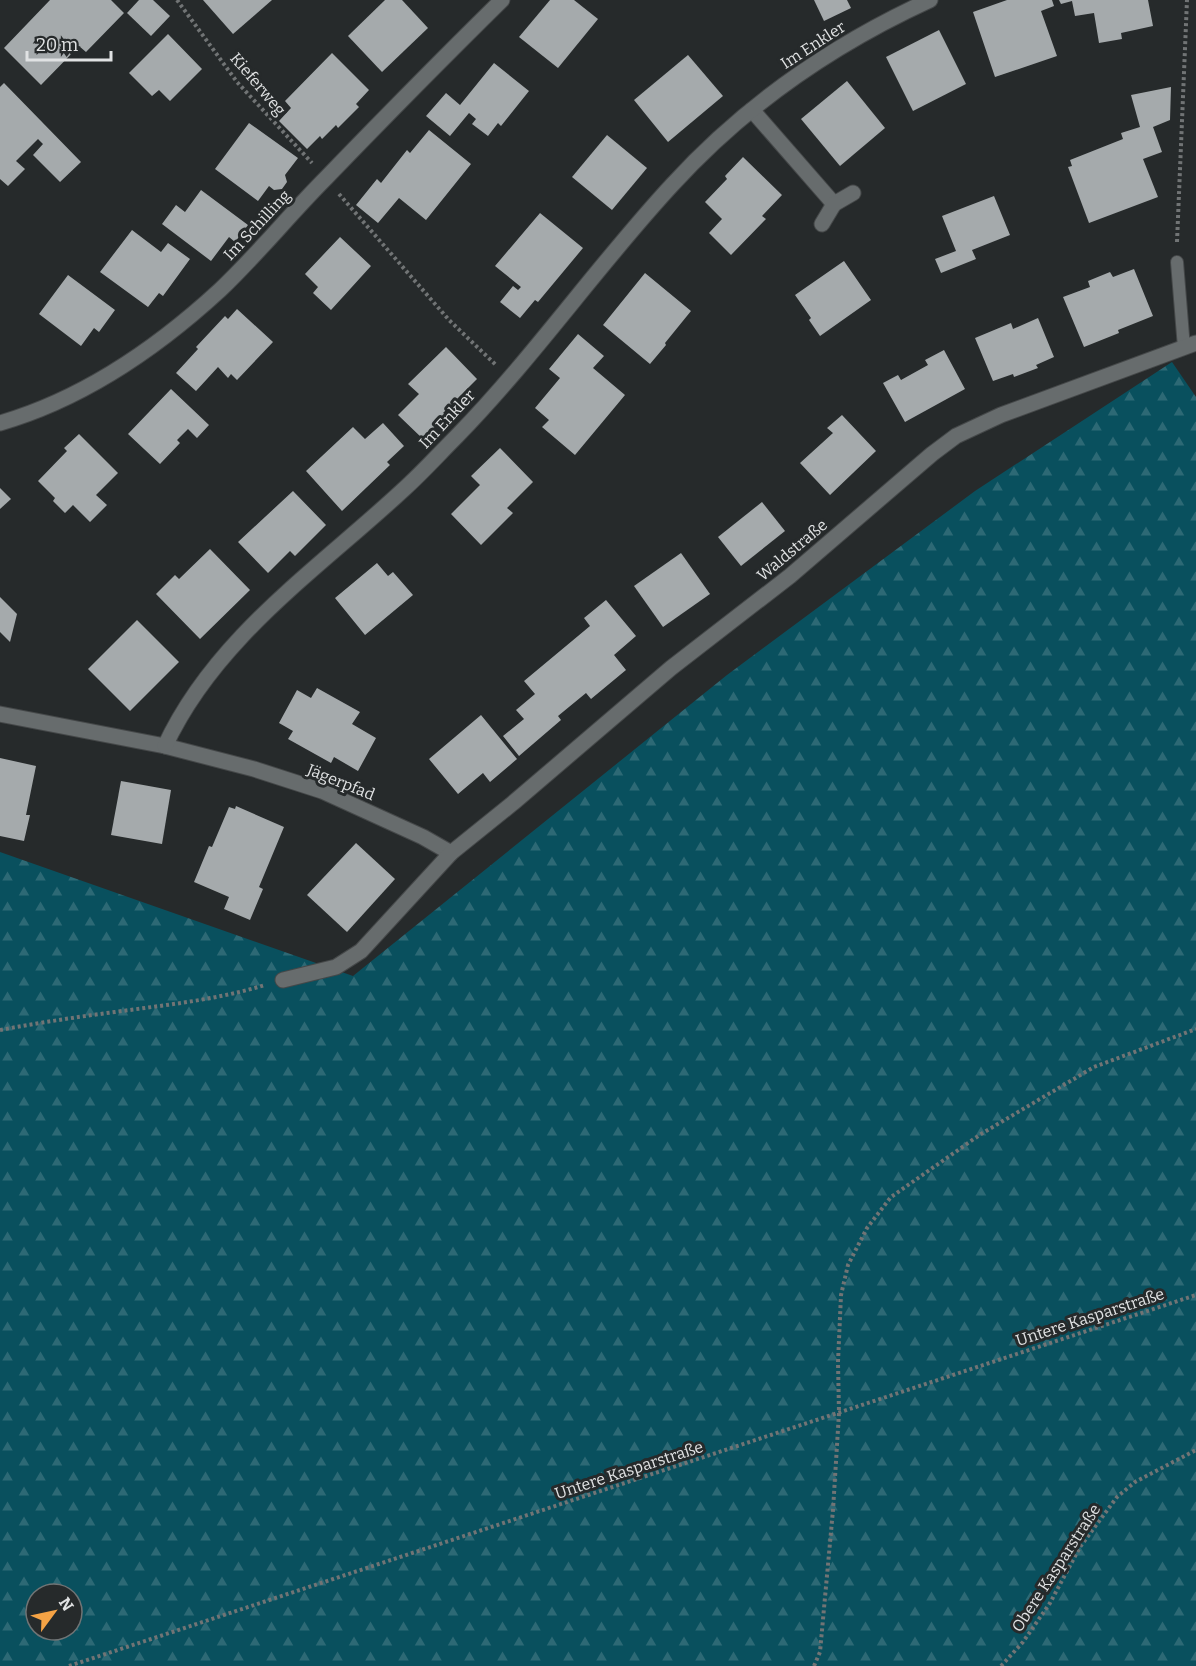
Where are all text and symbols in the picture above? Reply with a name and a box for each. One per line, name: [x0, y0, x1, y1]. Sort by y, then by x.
street label: Im Enkler: [777, 17, 849, 73]
scale bar: [27, 24, 111, 62]
text: 20 m: [36, 34, 78, 56]
street label: Kieferweg: [226, 49, 290, 119]
street label: Im Schilling: [220, 186, 294, 264]
street label: Im Enkler: [415, 386, 479, 452]
street label: Waldstraße: [753, 515, 831, 585]
street label: Jägerpfad: [303, 759, 378, 804]
street label: Untere Kasparstraße: [1013, 1284, 1167, 1350]
street label: Untere Kasparstraße: [552, 1437, 706, 1503]
street label: Obere Kasparstraße: [1008, 1501, 1104, 1635]
north arrow: [24, 1582, 84, 1642]
text: N: [55, 1594, 77, 1614]

